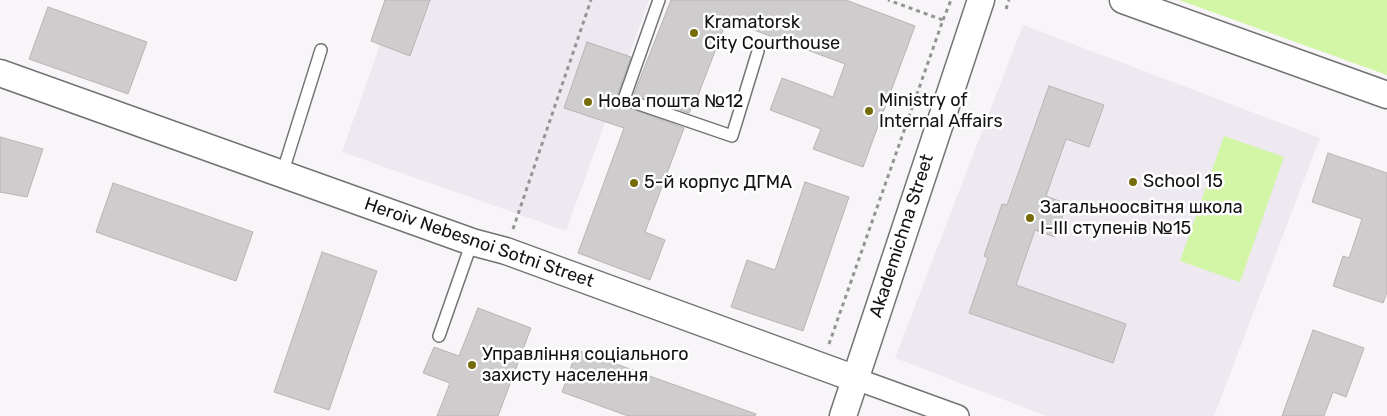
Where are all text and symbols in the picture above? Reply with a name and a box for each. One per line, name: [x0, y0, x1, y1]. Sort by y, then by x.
place label: Kramatorsk City Courthouse: [704, 12, 840, 54]
marker: Kramatorsk City Courthouse: [688, 27, 700, 39]
place label: Ministry of Internal Affairs: [879, 90, 1003, 132]
place label: Нова пошта №12: [598, 91, 743, 113]
marker: Нова пошта №12: [582, 96, 594, 108]
marker: Ministry of Internal Affairs: [863, 105, 875, 117]
street label: Akademichna Street: [865, 152, 939, 320]
place label: School 15: [1143, 171, 1223, 193]
place label: 5-й корпус ДГМА: [644, 172, 792, 194]
marker: School 15: [1127, 176, 1139, 188]
marker: 5-й корпус ДГМА: [628, 177, 640, 189]
street label: Heroiv Nebesnoi Sotni Street: [361, 193, 597, 293]
place label: Загальноосвітня школа І-ІІІ ступенів №15: [1040, 197, 1243, 240]
marker: Загальноосвітня школа І-ІІІ ступенів №15: [1024, 212, 1036, 224]
place label: Управління соціального захисту населення: [482, 344, 689, 386]
marker: Управління соціального захисту населення: [466, 359, 478, 371]

